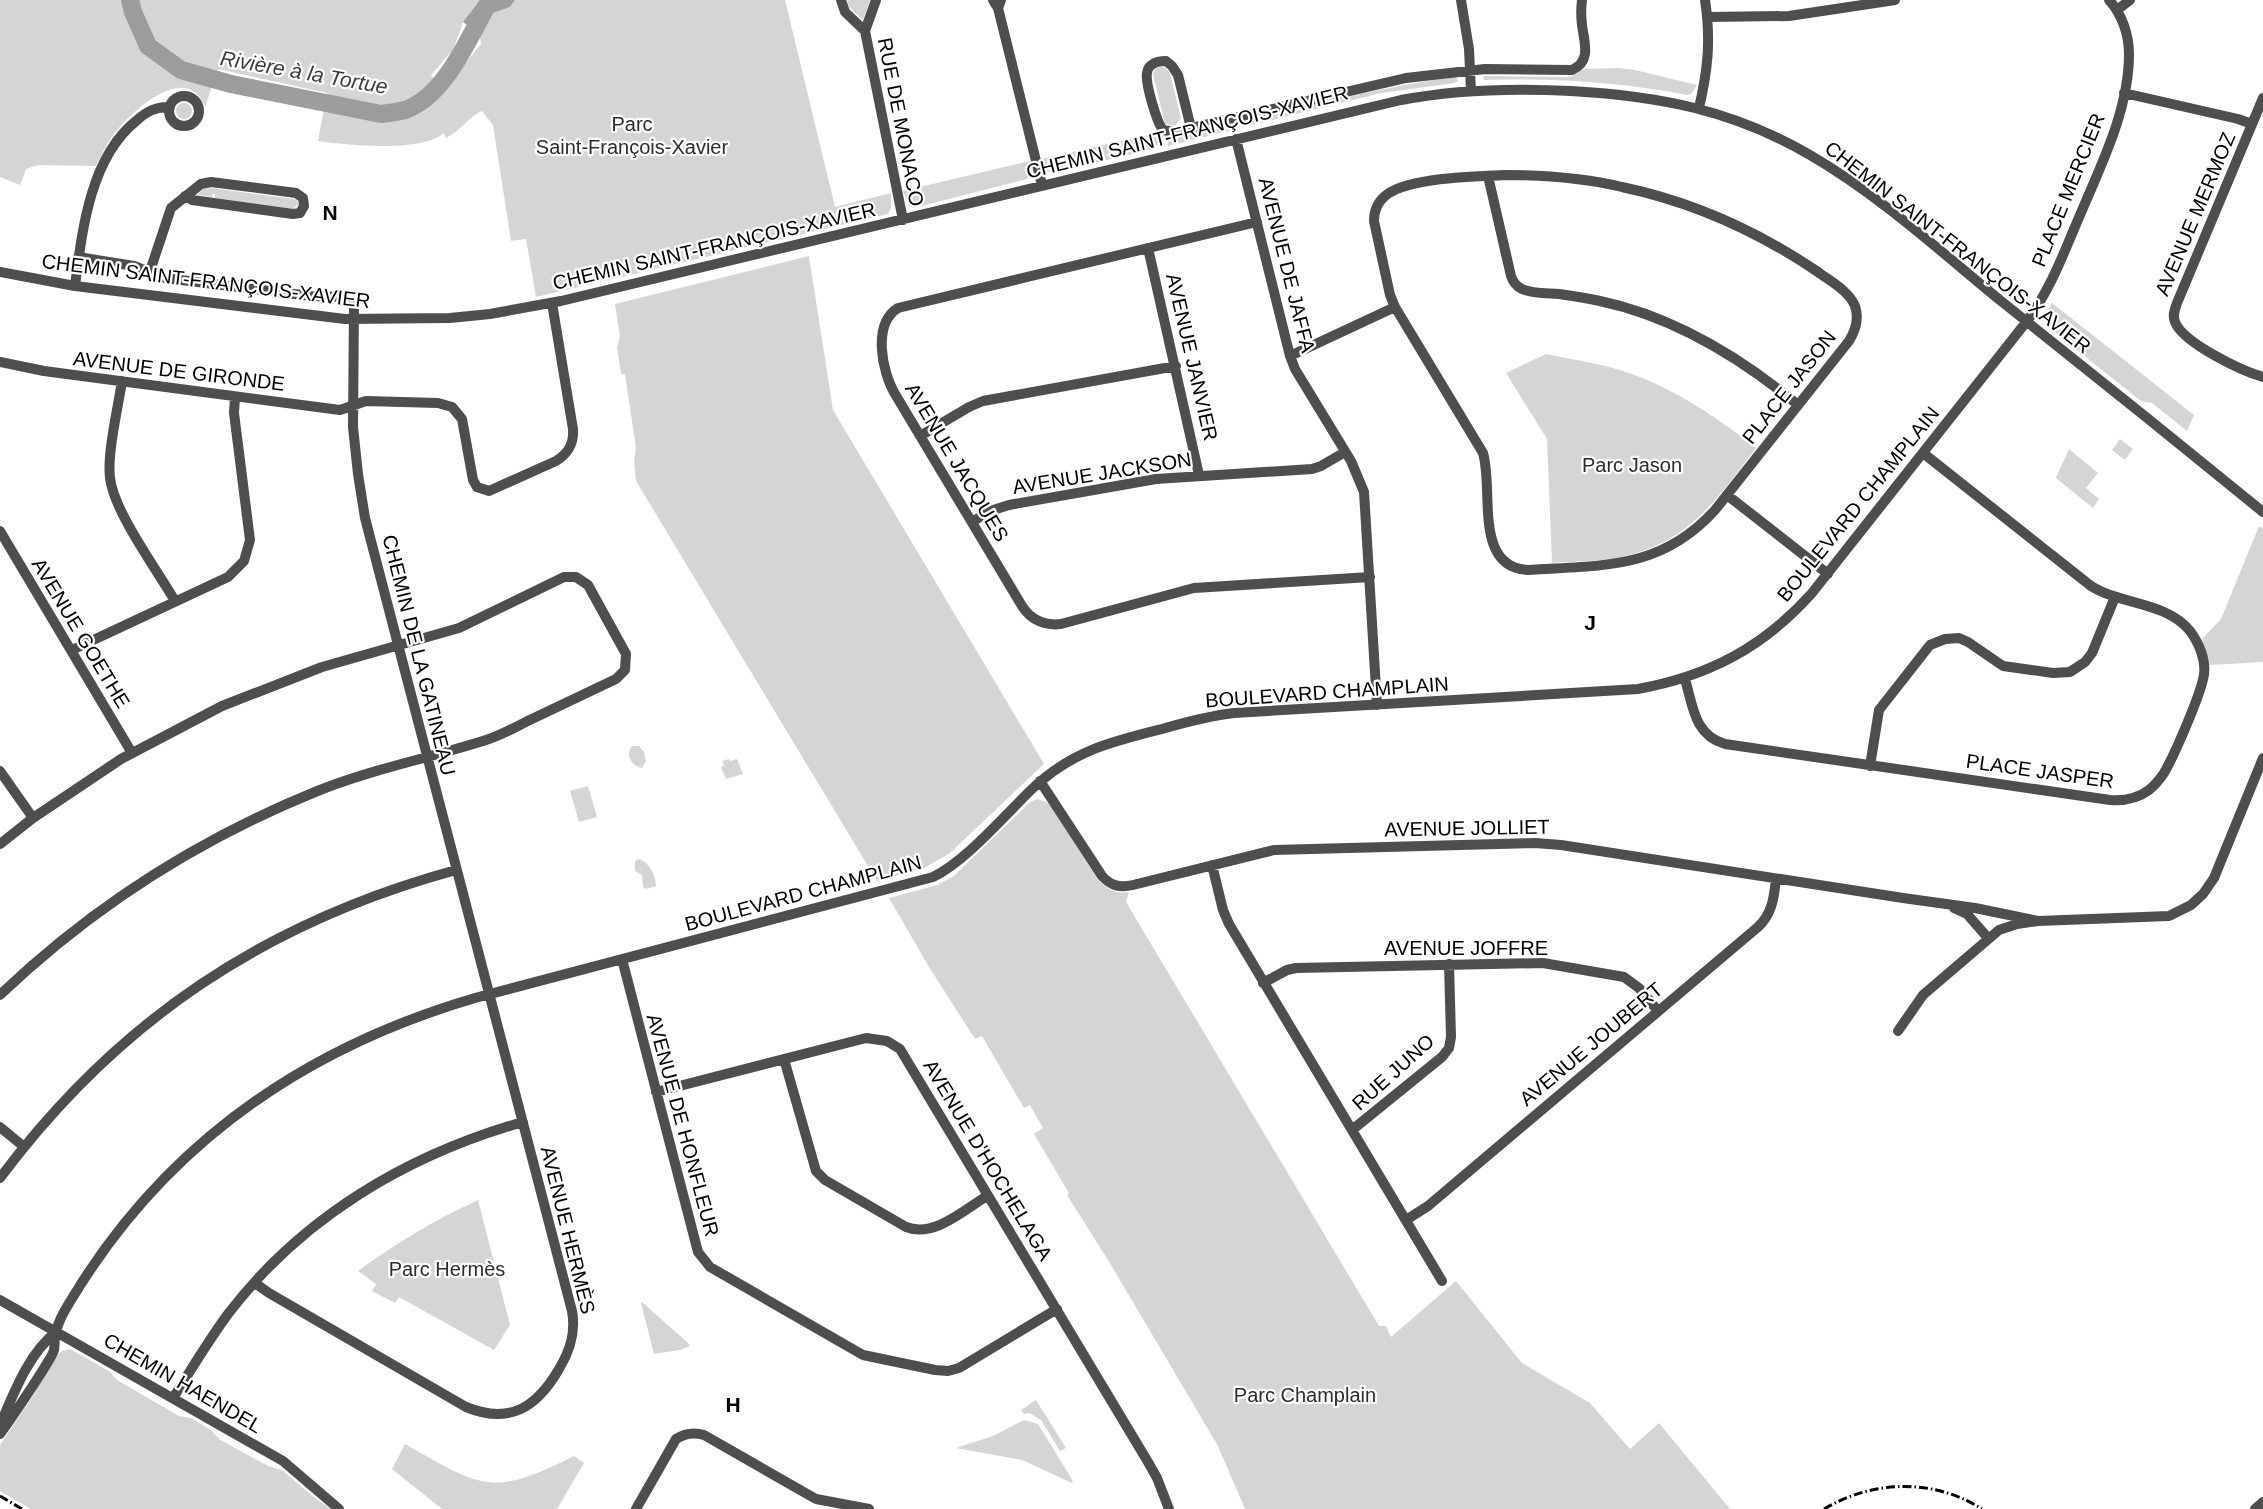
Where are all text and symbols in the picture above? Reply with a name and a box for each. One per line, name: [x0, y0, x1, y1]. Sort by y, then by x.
street label: RUE DE MONACO: [874, 36, 928, 208]
water label: Rivière à la Tortue: [218, 46, 390, 98]
street label: CHEMIN SAINT-FRANÇOIS-XAVIER: [1024, 81, 1350, 183]
street label: PLACE MERCIER: [2027, 110, 2109, 270]
park label: Parc Saint-François-Xavier: [536, 113, 728, 158]
street label: AVENUE MERMOZ: [2151, 129, 2239, 299]
street label: CHEMIN SAINT-FRANÇOIS-XAVIER: [1821, 137, 2095, 357]
street label: AVENUE DE JAFFA: [1255, 175, 1320, 355]
street label: CHEMIN SAINT-FRANÇOIS-XAVIER: [550, 198, 878, 294]
district label: N: [322, 201, 338, 224]
street label: CHEMIN SAINT-FRANÇOIS-XAVIER: [41, 250, 371, 312]
street label: AVENUE JANVIER: [1162, 271, 1222, 443]
street label: PLACE JASON: [1738, 326, 1840, 448]
street label: AVENUE DE GIRONDE: [72, 347, 286, 395]
street label: AVENUE JACQUES: [901, 379, 1013, 545]
street label: BOULEVARD CHAMPLAIN: [1773, 402, 1943, 606]
street label: AVENUE JACKSON: [1011, 448, 1193, 498]
park label: Parc Jason: [1582, 454, 1682, 476]
street label: CHEMIN DE LA GATINEAU: [378, 532, 460, 778]
street label: AVENUE GOETHE: [28, 554, 134, 712]
district label: J: [1584, 611, 1596, 634]
street label: BOULEVARD CHAMPLAIN: [1204, 673, 1450, 711]
street label: PLACE JASPER: [1965, 750, 2115, 792]
street label: AVENUE JOLLIET: [1384, 816, 1550, 840]
street label: BOULEVARD CHAMPLAIN: [682, 851, 924, 935]
street label: AVENUE JOFFRE: [1384, 937, 1548, 959]
street label: AVENUE JOUBERT: [1515, 978, 1667, 1110]
street label: AVENUE DE HONFLEUR: [643, 1011, 723, 1239]
street label: RUE JUNO: [1348, 1030, 1438, 1114]
street label: AVENUE D'HOCHELAGA: [919, 1056, 1057, 1265]
street label: AVENUE HERMÈS: [537, 1144, 599, 1316]
park label: Parc Hermès: [389, 1258, 505, 1280]
street label: CHEMIN HAENDEL: [100, 1329, 266, 1437]
park label: Parc Champlain: [1234, 1384, 1376, 1406]
district label: H: [725, 1393, 741, 1416]

